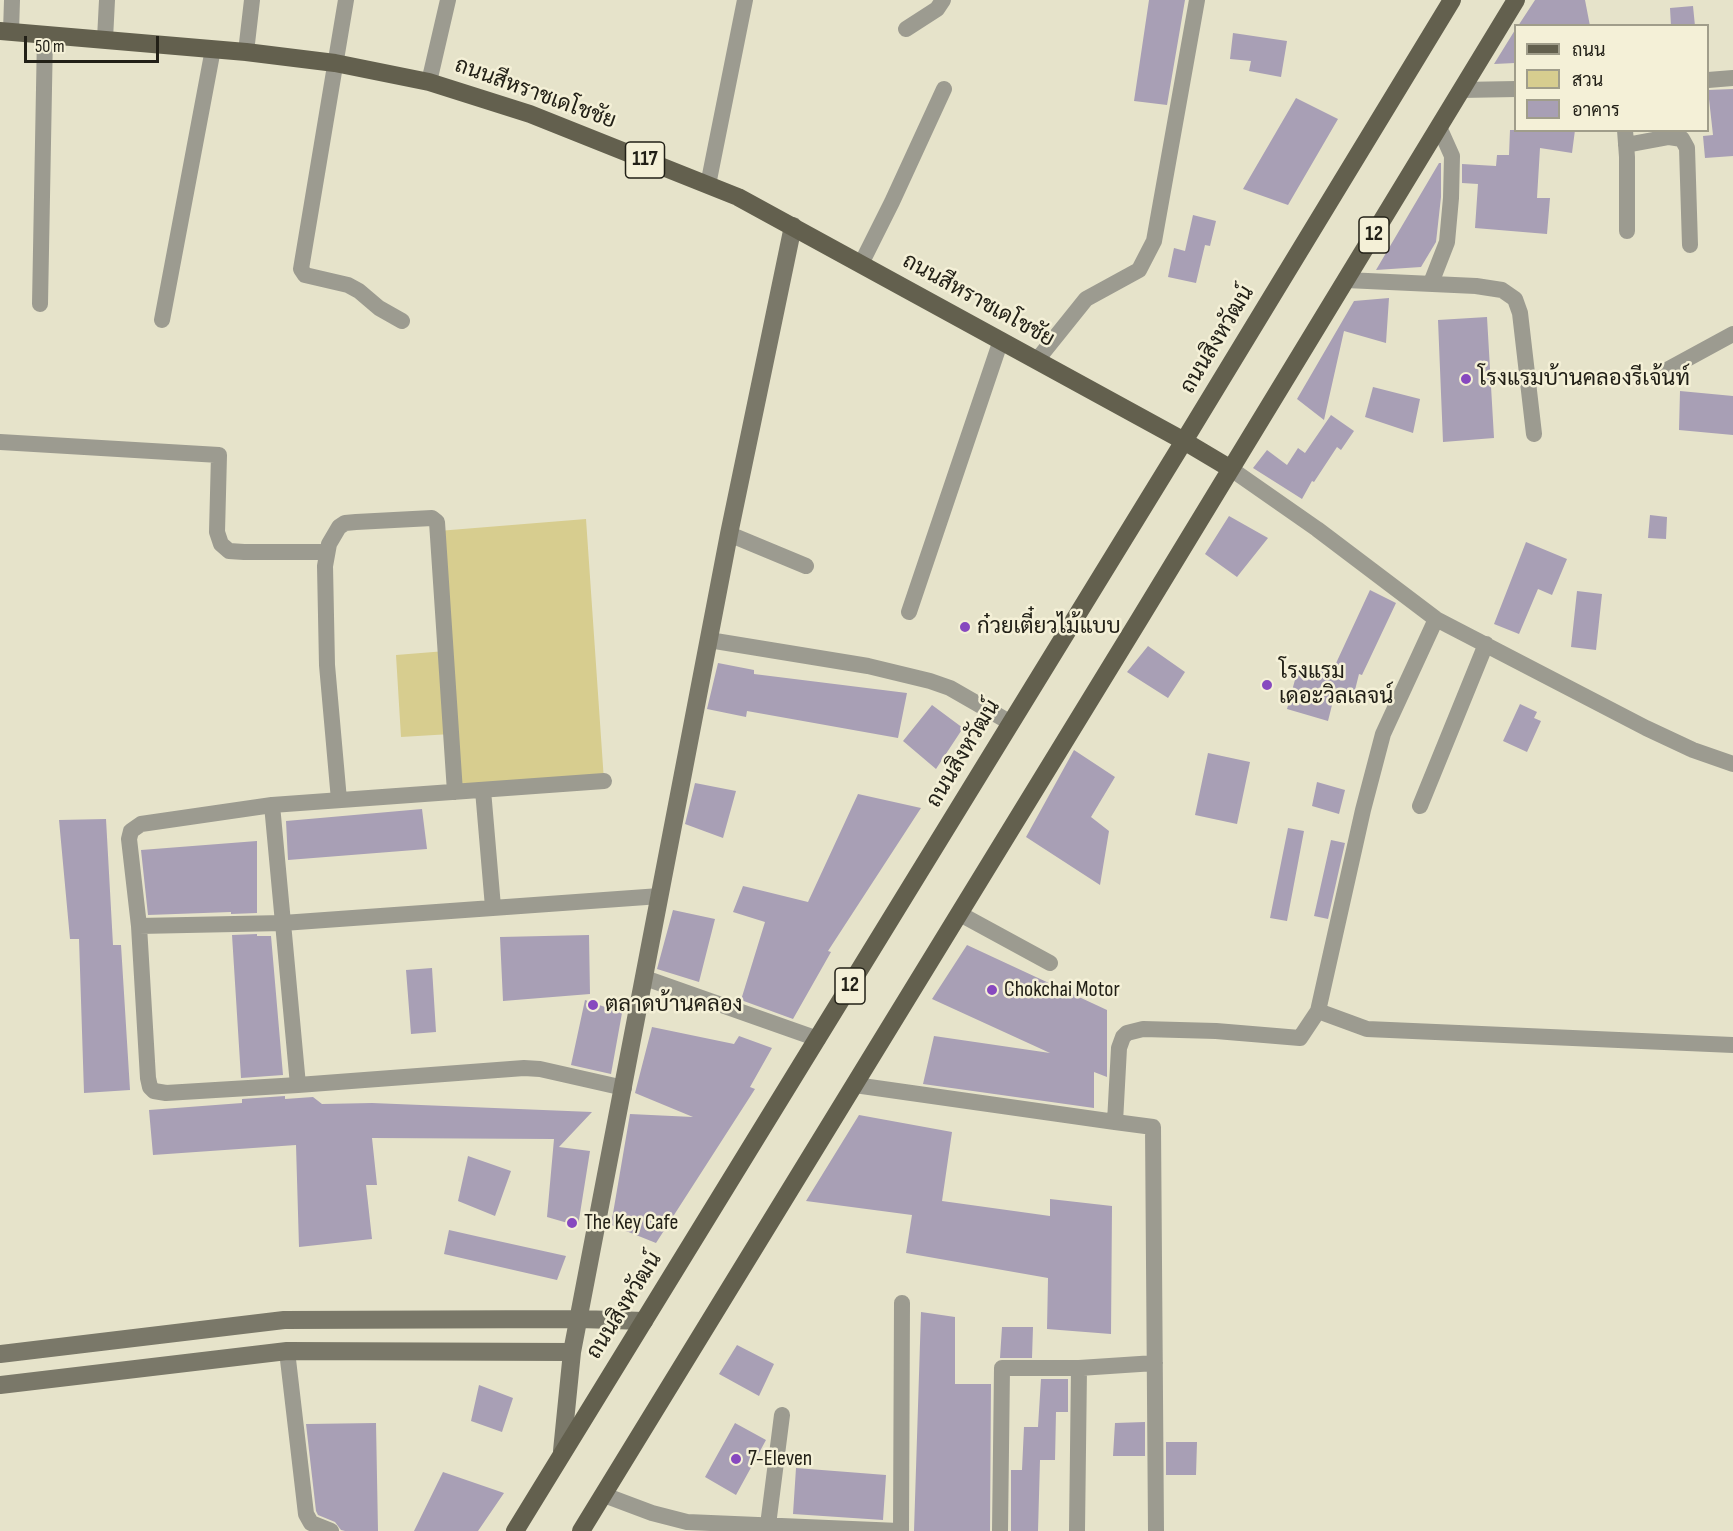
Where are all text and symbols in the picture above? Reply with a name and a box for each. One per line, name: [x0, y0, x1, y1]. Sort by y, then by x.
scale bar: [27, 24, 162, 62]
legend: [1514, 24, 1709, 132]
text: 50 m: [35, 36, 65, 57]
text: ถนน: [1572, 40, 1605, 61]
street label: ถนนสีหราชเดโชชัย: [451, 53, 619, 135]
text: สวน: [1572, 70, 1603, 91]
text: อาคาร: [1572, 100, 1620, 121]
road number: 117: [626, 142, 664, 178]
road number: 12: [1359, 217, 1389, 253]
street label: ถนนสีหราชเดโชชัย: [897, 248, 1059, 354]
street label: ถนนสิงหวัฒน์: [1175, 281, 1261, 399]
place label: โรงแรมบ้านคลองรีเจ้นท์: [1478, 366, 1690, 392]
marker: โรงแรมบ้านคลองรีเจ้นท์: [1459, 372, 1473, 386]
place label: ก๋วยเตี๋ยวไม้แบบ: [977, 614, 1121, 640]
marker: ก๋วยเตี๋ยวไม้แบบ: [958, 620, 972, 634]
place label: โรงแรม เดอะวิลเลจน์: [1279, 659, 1393, 710]
marker: โรงแรม เดอะวิลเลจน์: [1260, 678, 1274, 692]
street label: ถนนสิงหวัฒน์: [921, 695, 1007, 813]
road number: 12: [835, 968, 865, 1004]
place label: Chokchai Motor: [1004, 977, 1120, 1003]
marker: Chokchai Motor: [985, 983, 999, 997]
place label: ตลาดบ้านคลอง: [605, 992, 743, 1018]
marker: ตลาดบ้านคลอง: [586, 998, 600, 1012]
place label: The Key Cafe: [584, 1210, 678, 1236]
marker: The Key Cafe: [565, 1216, 579, 1230]
street label: ถนนสิงหวัฒน์: [582, 1248, 668, 1364]
place label: 7-Eleven: [748, 1446, 812, 1472]
marker: 7-Eleven: [729, 1452, 743, 1466]

